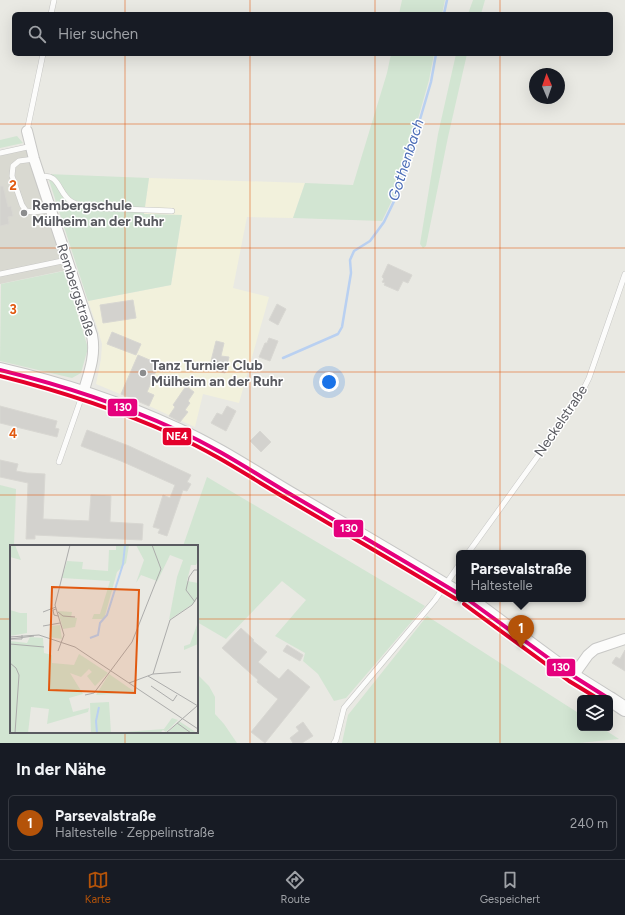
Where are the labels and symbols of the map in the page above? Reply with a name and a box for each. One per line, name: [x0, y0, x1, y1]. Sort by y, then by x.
north arrow: [529, 68, 565, 104]
water label: Gothenbach: [384, 117, 428, 203]
text: 2: [9, 178, 17, 193]
place label: Rembergschule Mülheim an der Ruhr: [32, 197, 165, 230]
marker: Rembergschule Mülheim an der Ruhr: [19, 208, 29, 218]
street label: Rembergstraße: [53, 242, 99, 339]
text: 3: [9, 302, 17, 317]
place label: Tanz Turnier Club Mülheim an der Ruhr: [151, 357, 284, 390]
marker: Tanz Turnier Club Mülheim an der Ruhr: [138, 368, 148, 378]
your location: [319, 372, 339, 392]
street label: Neckelstraße: [531, 382, 591, 460]
line badge: 130: [107, 398, 138, 417]
text: 130: [114, 401, 132, 414]
text: 4: [9, 426, 17, 441]
line badge: NE4: [162, 427, 192, 446]
text: NE4: [166, 430, 188, 443]
line badge: 130: [333, 519, 364, 538]
text: 130: [340, 522, 358, 535]
inset map: [10, 545, 198, 733]
pin: 1: [508, 615, 534, 648]
line badge: 130: [546, 658, 576, 677]
text: 130: [552, 661, 570, 674]

